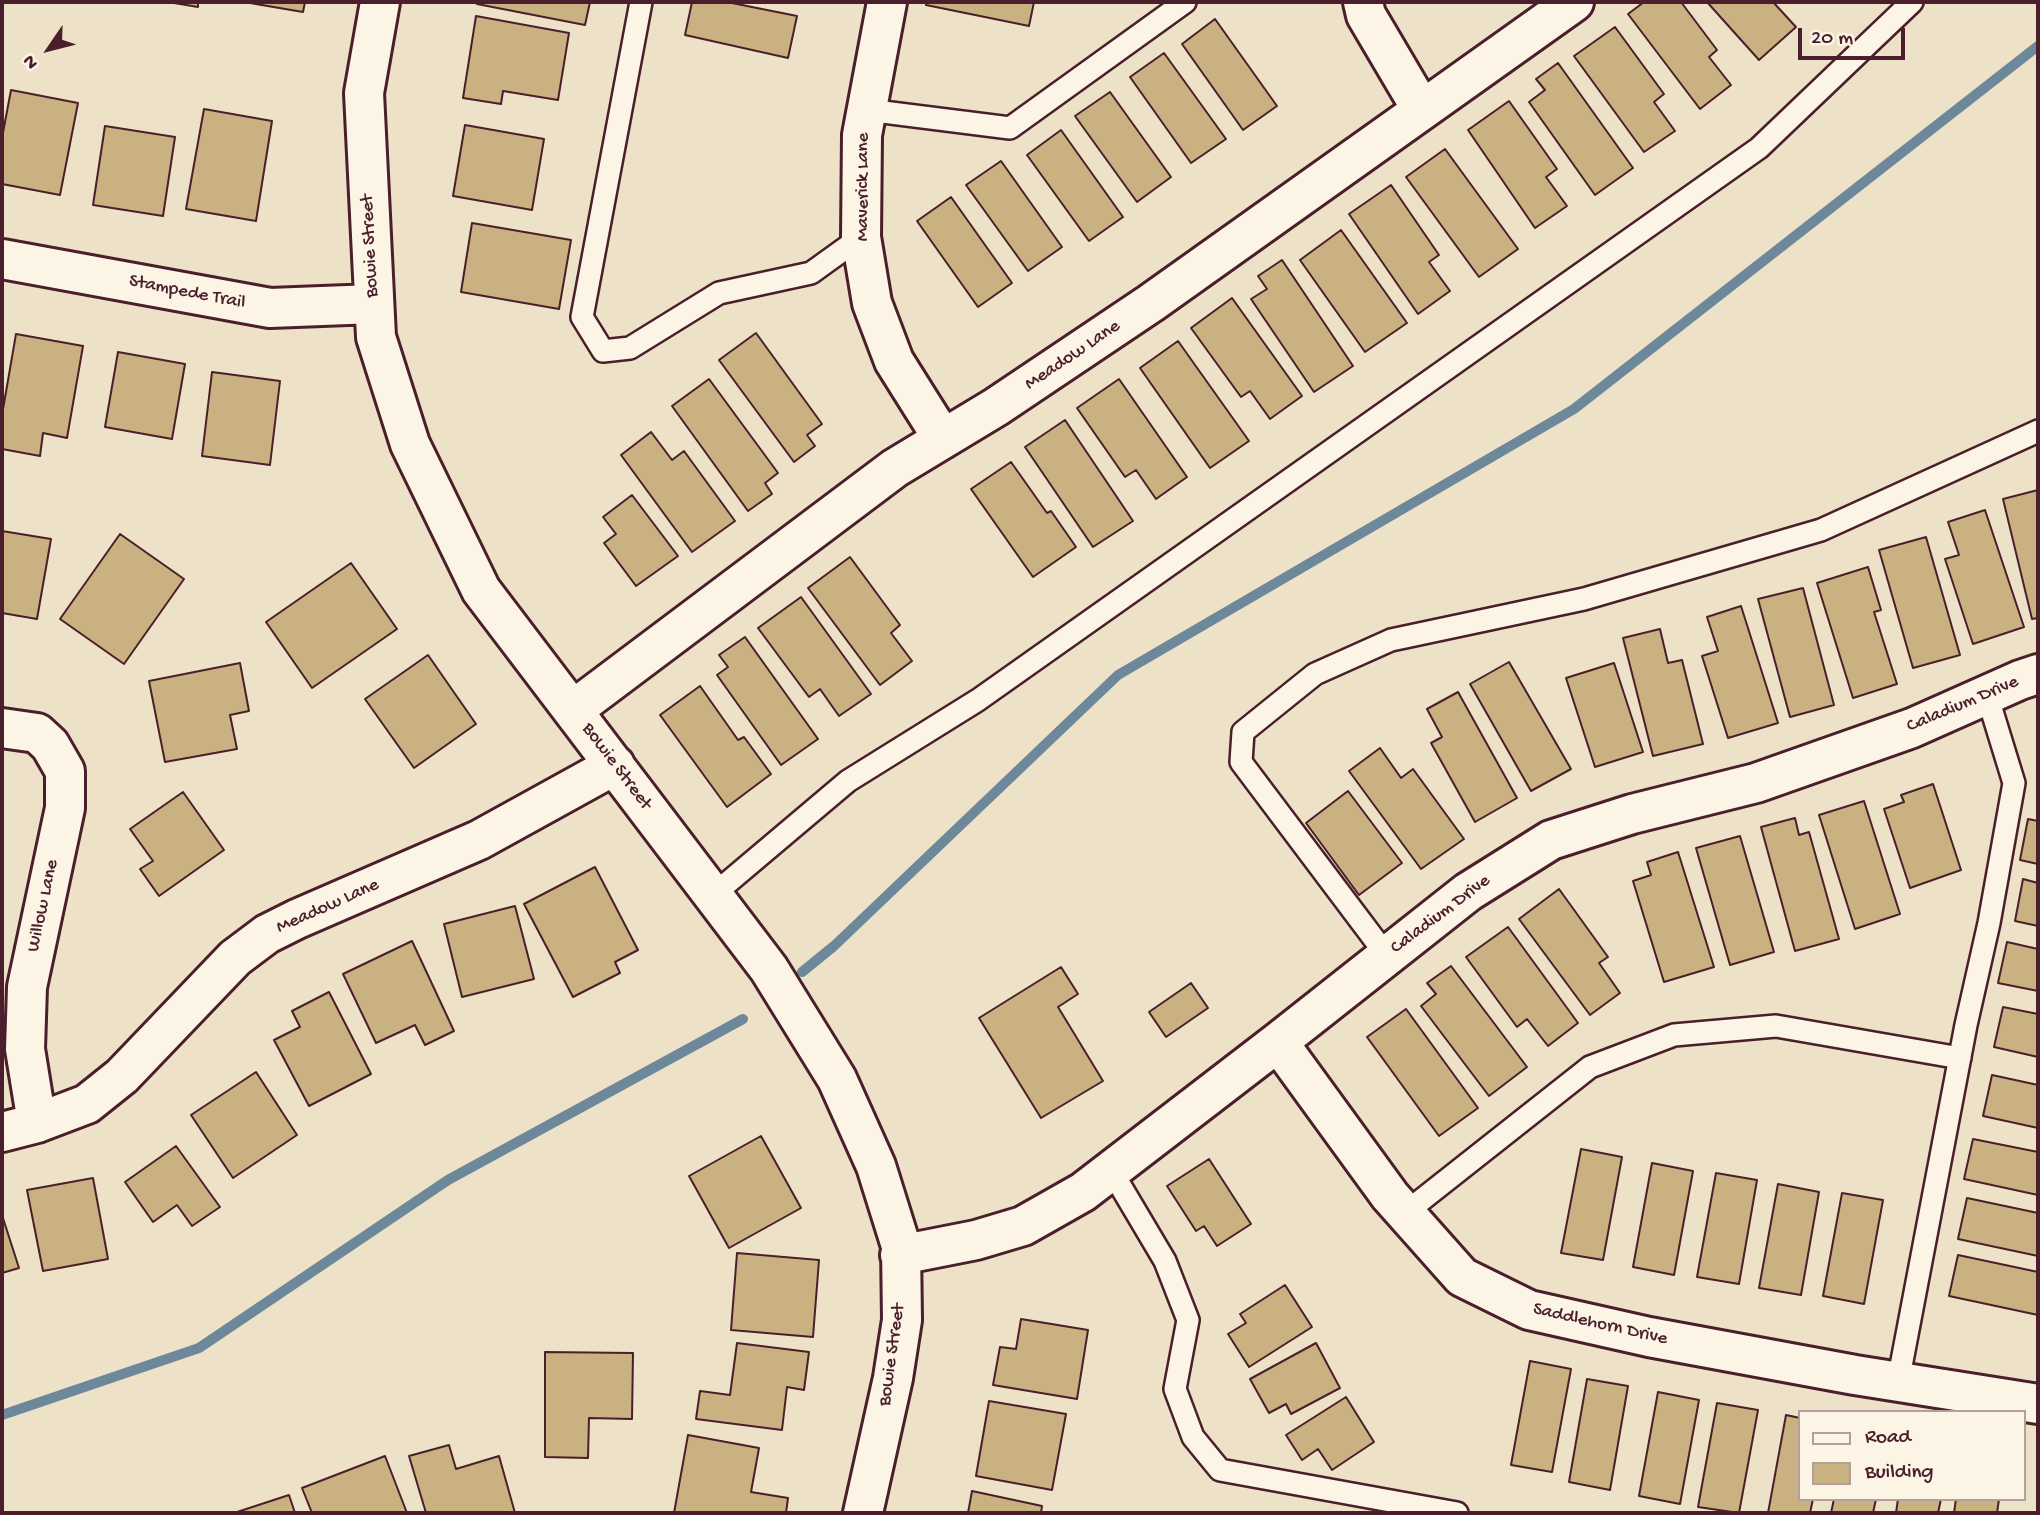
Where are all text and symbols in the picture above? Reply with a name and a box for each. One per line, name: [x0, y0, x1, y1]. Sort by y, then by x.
north arrow: [14, 14, 84, 84]
scale bar: [1802, 14, 1909, 58]
text: 20 m: [1811, 27, 1853, 52]
text: N: [18, 50, 44, 73]
street label: Maverick Lane: [853, 133, 875, 241]
street label: Bowie Street: [357, 194, 385, 298]
street label: Stampede Trail: [127, 271, 247, 315]
street label: Meadow Lane: [1021, 316, 1125, 396]
street label: Caladium Drive: [1904, 671, 2022, 739]
street label: Bowie Street: [576, 719, 656, 815]
street label: Willow Lane: [23, 858, 65, 954]
street label: Caladium Drive: [1387, 870, 1495, 960]
street label: Meadow Lane: [273, 874, 383, 940]
street label: Saddlehorn Drive: [1531, 1298, 1669, 1352]
street label: Bowie Street: [875, 1302, 911, 1408]
legend: [1798, 1410, 2026, 1501]
text: Road: [1865, 1426, 1911, 1451]
text: Building: [1865, 1461, 1934, 1486]

